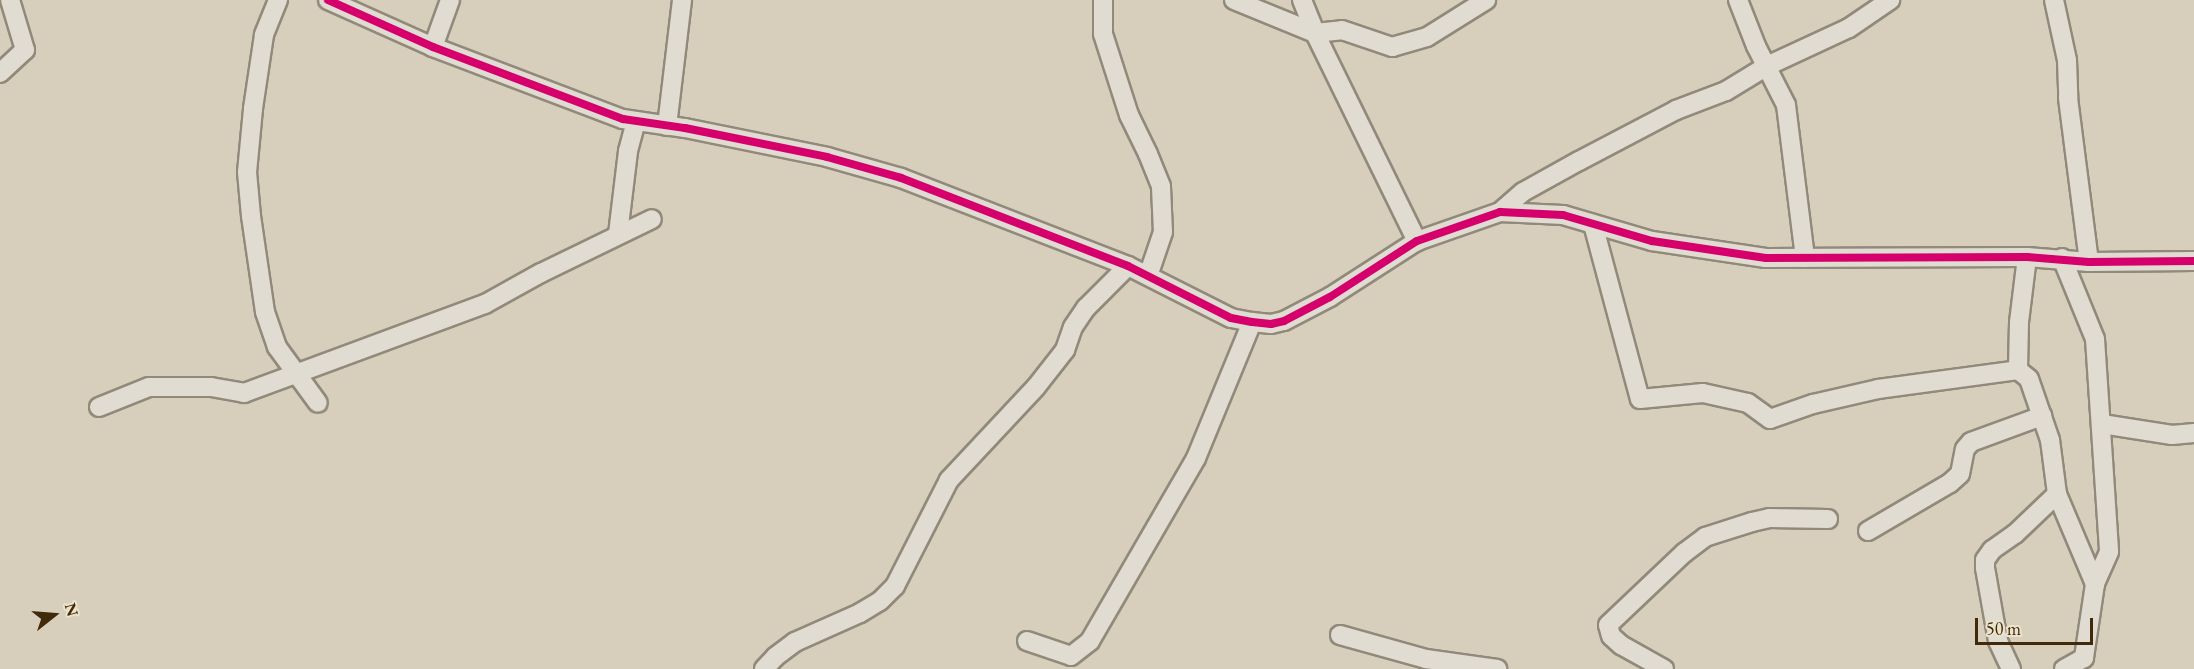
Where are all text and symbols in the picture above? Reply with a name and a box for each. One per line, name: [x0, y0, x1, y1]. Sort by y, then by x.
north arrow: [24, 585, 84, 645]
text: N: [60, 600, 84, 619]
scale bar: [1978, 606, 2096, 644]
text: 50 m: [1986, 617, 2021, 640]

